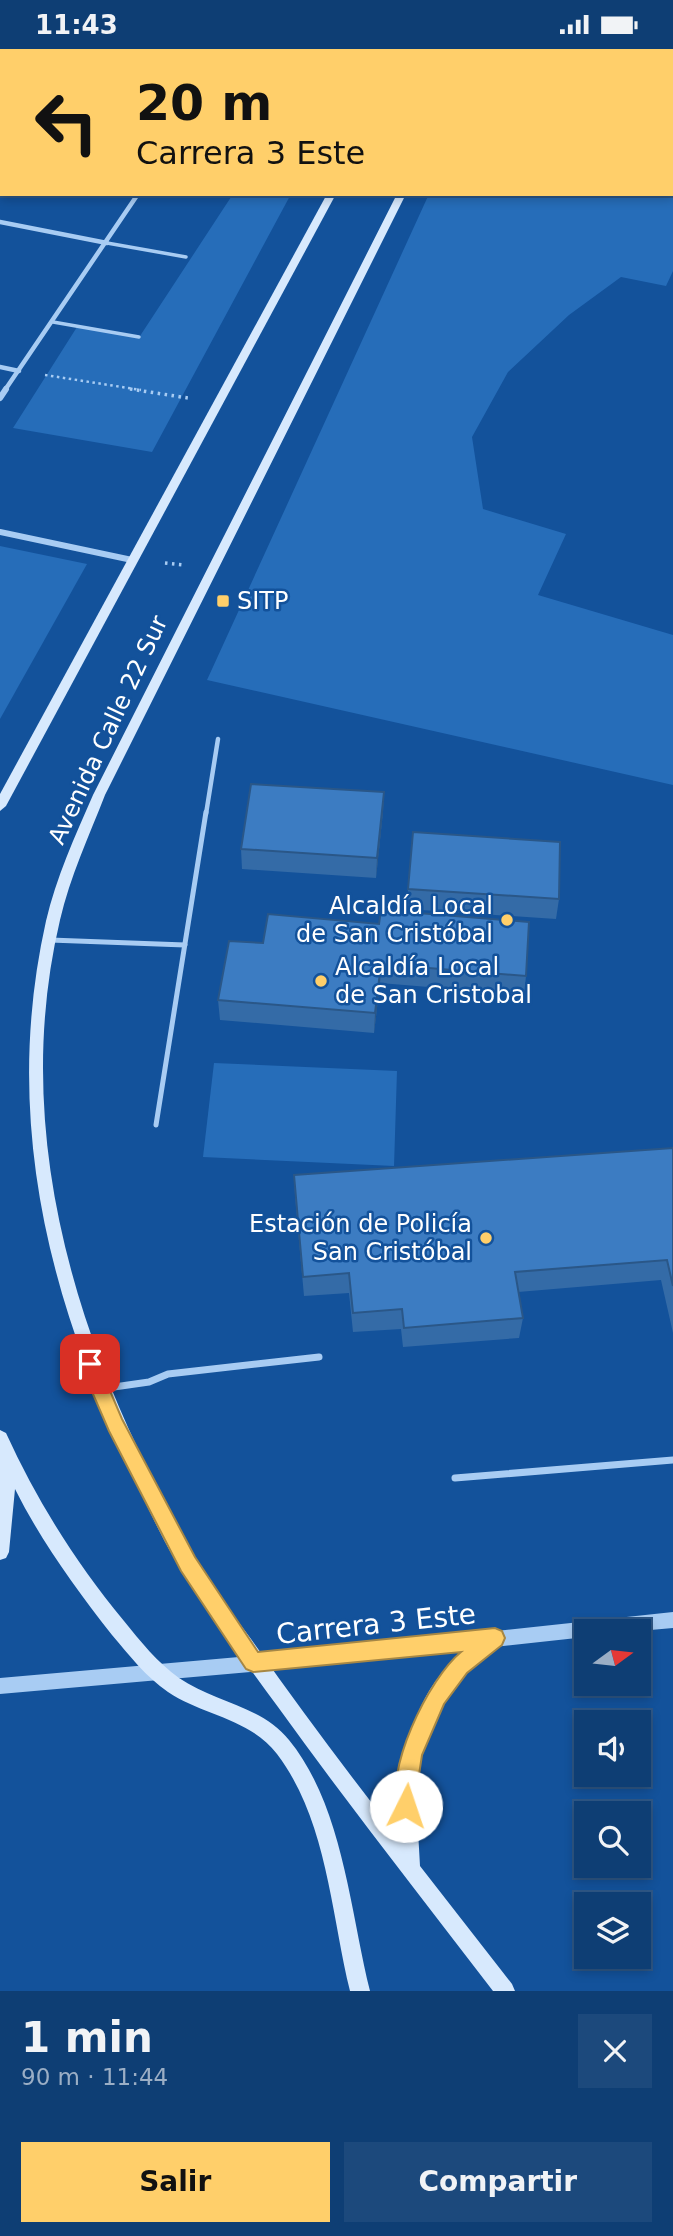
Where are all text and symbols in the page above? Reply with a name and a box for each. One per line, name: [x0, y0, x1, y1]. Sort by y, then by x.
text: 11:43: [35, 10, 118, 40]
text: 20 m: [136, 75, 272, 132]
icon: left: [21, 77, 112, 168]
text: Carrera 3 Este: [136, 134, 365, 172]
place label: SITP: [237, 587, 288, 615]
marker: SITP: [215, 593, 231, 609]
street label: Avenida Calle 22 Sur: [43, 611, 173, 849]
place label: Alcaldía Local de San Cristóbal: [296, 892, 493, 948]
marker: Alcaldía Local de San Cristóbal: [499, 912, 515, 928]
place label: Alcaldía Local de San Cristobal: [335, 953, 532, 1009]
marker: Alcaldía Local de San Cristobal: [313, 973, 329, 989]
place label: Estación de Policía San Cristóbal: [249, 1210, 472, 1266]
marker: Estación de Policía San Cristóbal: [478, 1230, 494, 1246]
pin: [60, 1334, 120, 1394]
icon: arrive: [71, 1345, 109, 1383]
street label: Carrera 3 Este: [275, 1597, 477, 1651]
north arrow: [574, 1619, 651, 1696]
map controls: [574, 1619, 651, 1969]
button: sound: [574, 1710, 651, 1787]
position arrow: [369, 1769, 443, 1843]
button: search: [574, 1801, 651, 1878]
button: layers: [574, 1892, 651, 1969]
text: 1 min: [21, 2013, 153, 2062]
button: close: [578, 2014, 652, 2088]
text: 90 m · 11:44: [21, 2064, 168, 2090]
button: Salir: [21, 2142, 330, 2222]
button: Compartir: [344, 2142, 652, 2222]

